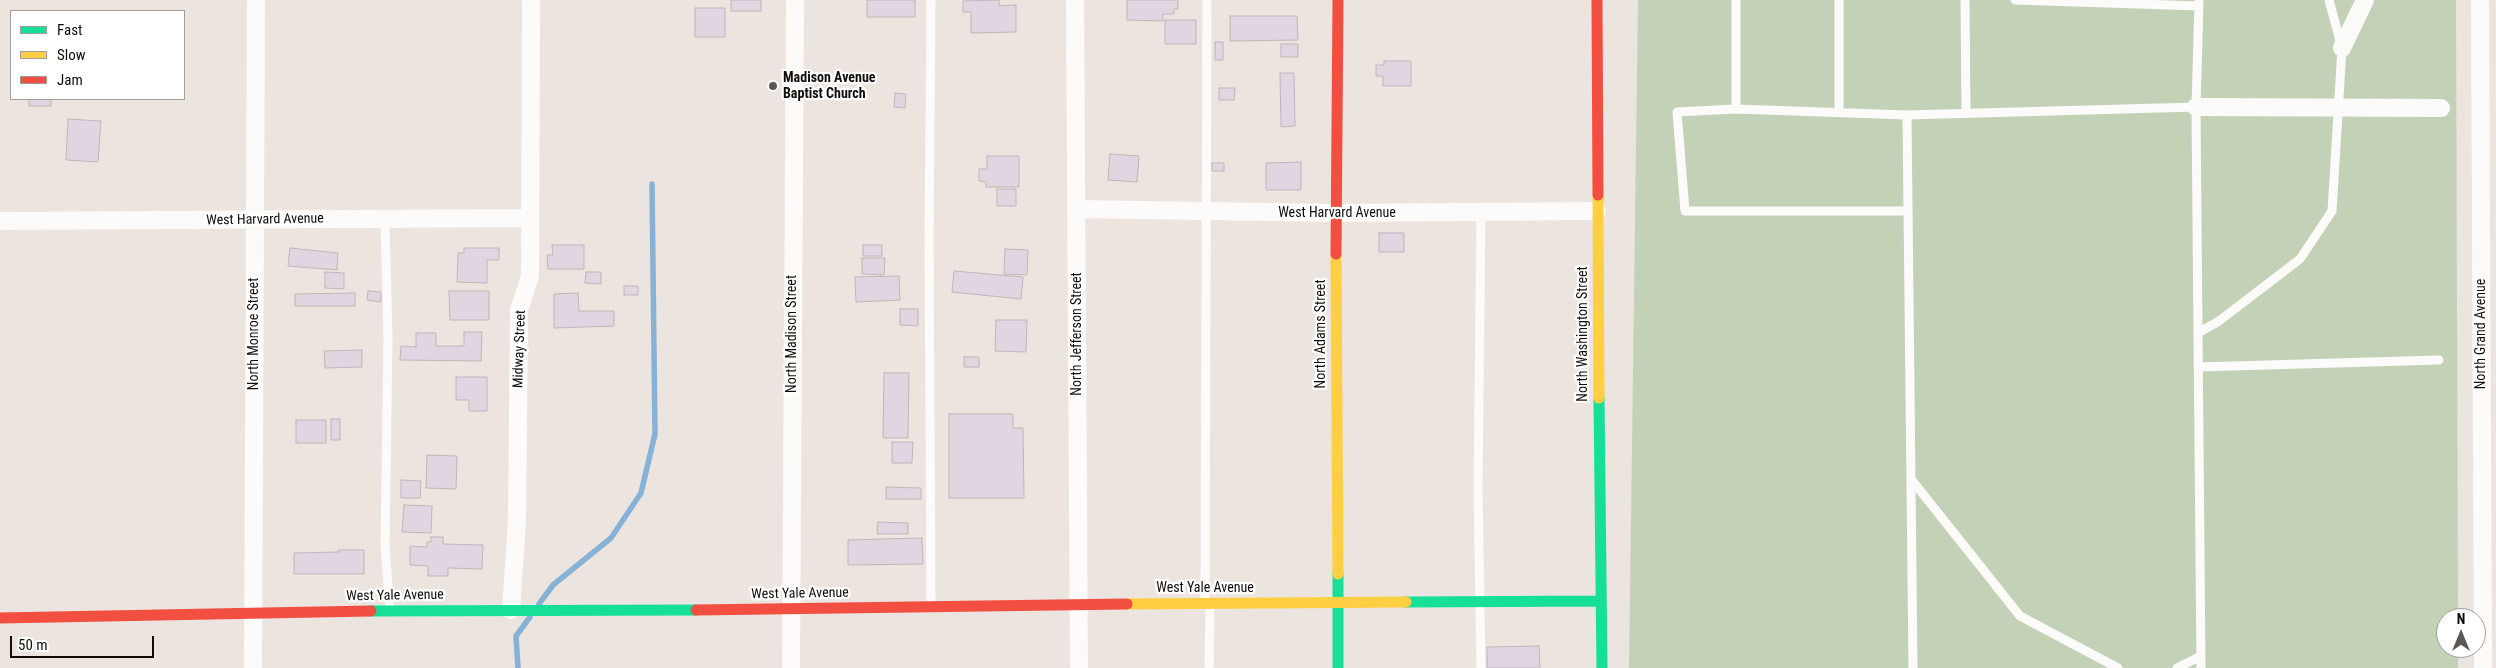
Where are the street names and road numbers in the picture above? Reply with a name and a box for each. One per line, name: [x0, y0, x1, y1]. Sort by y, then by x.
street label: West Harvard Avenue: [1278, 205, 1396, 221]
street label: West Harvard Avenue: [206, 211, 324, 229]
street label: North Washington Street: [1575, 266, 1591, 402]
street label: North Jefferson Street: [1069, 272, 1085, 396]
street label: North Madison Street: [784, 275, 800, 393]
street label: North Monroe Street: [246, 278, 262, 390]
street label: North Adams Street: [1313, 279, 1329, 389]
street label: North Grand Avenue: [2473, 279, 2489, 389]
street label: Midway Street: [510, 310, 530, 388]
street label: West Yale Avenue: [1156, 580, 1254, 596]
street label: West Yale Avenue: [751, 585, 849, 603]
street label: West Yale Avenue: [346, 587, 444, 605]

